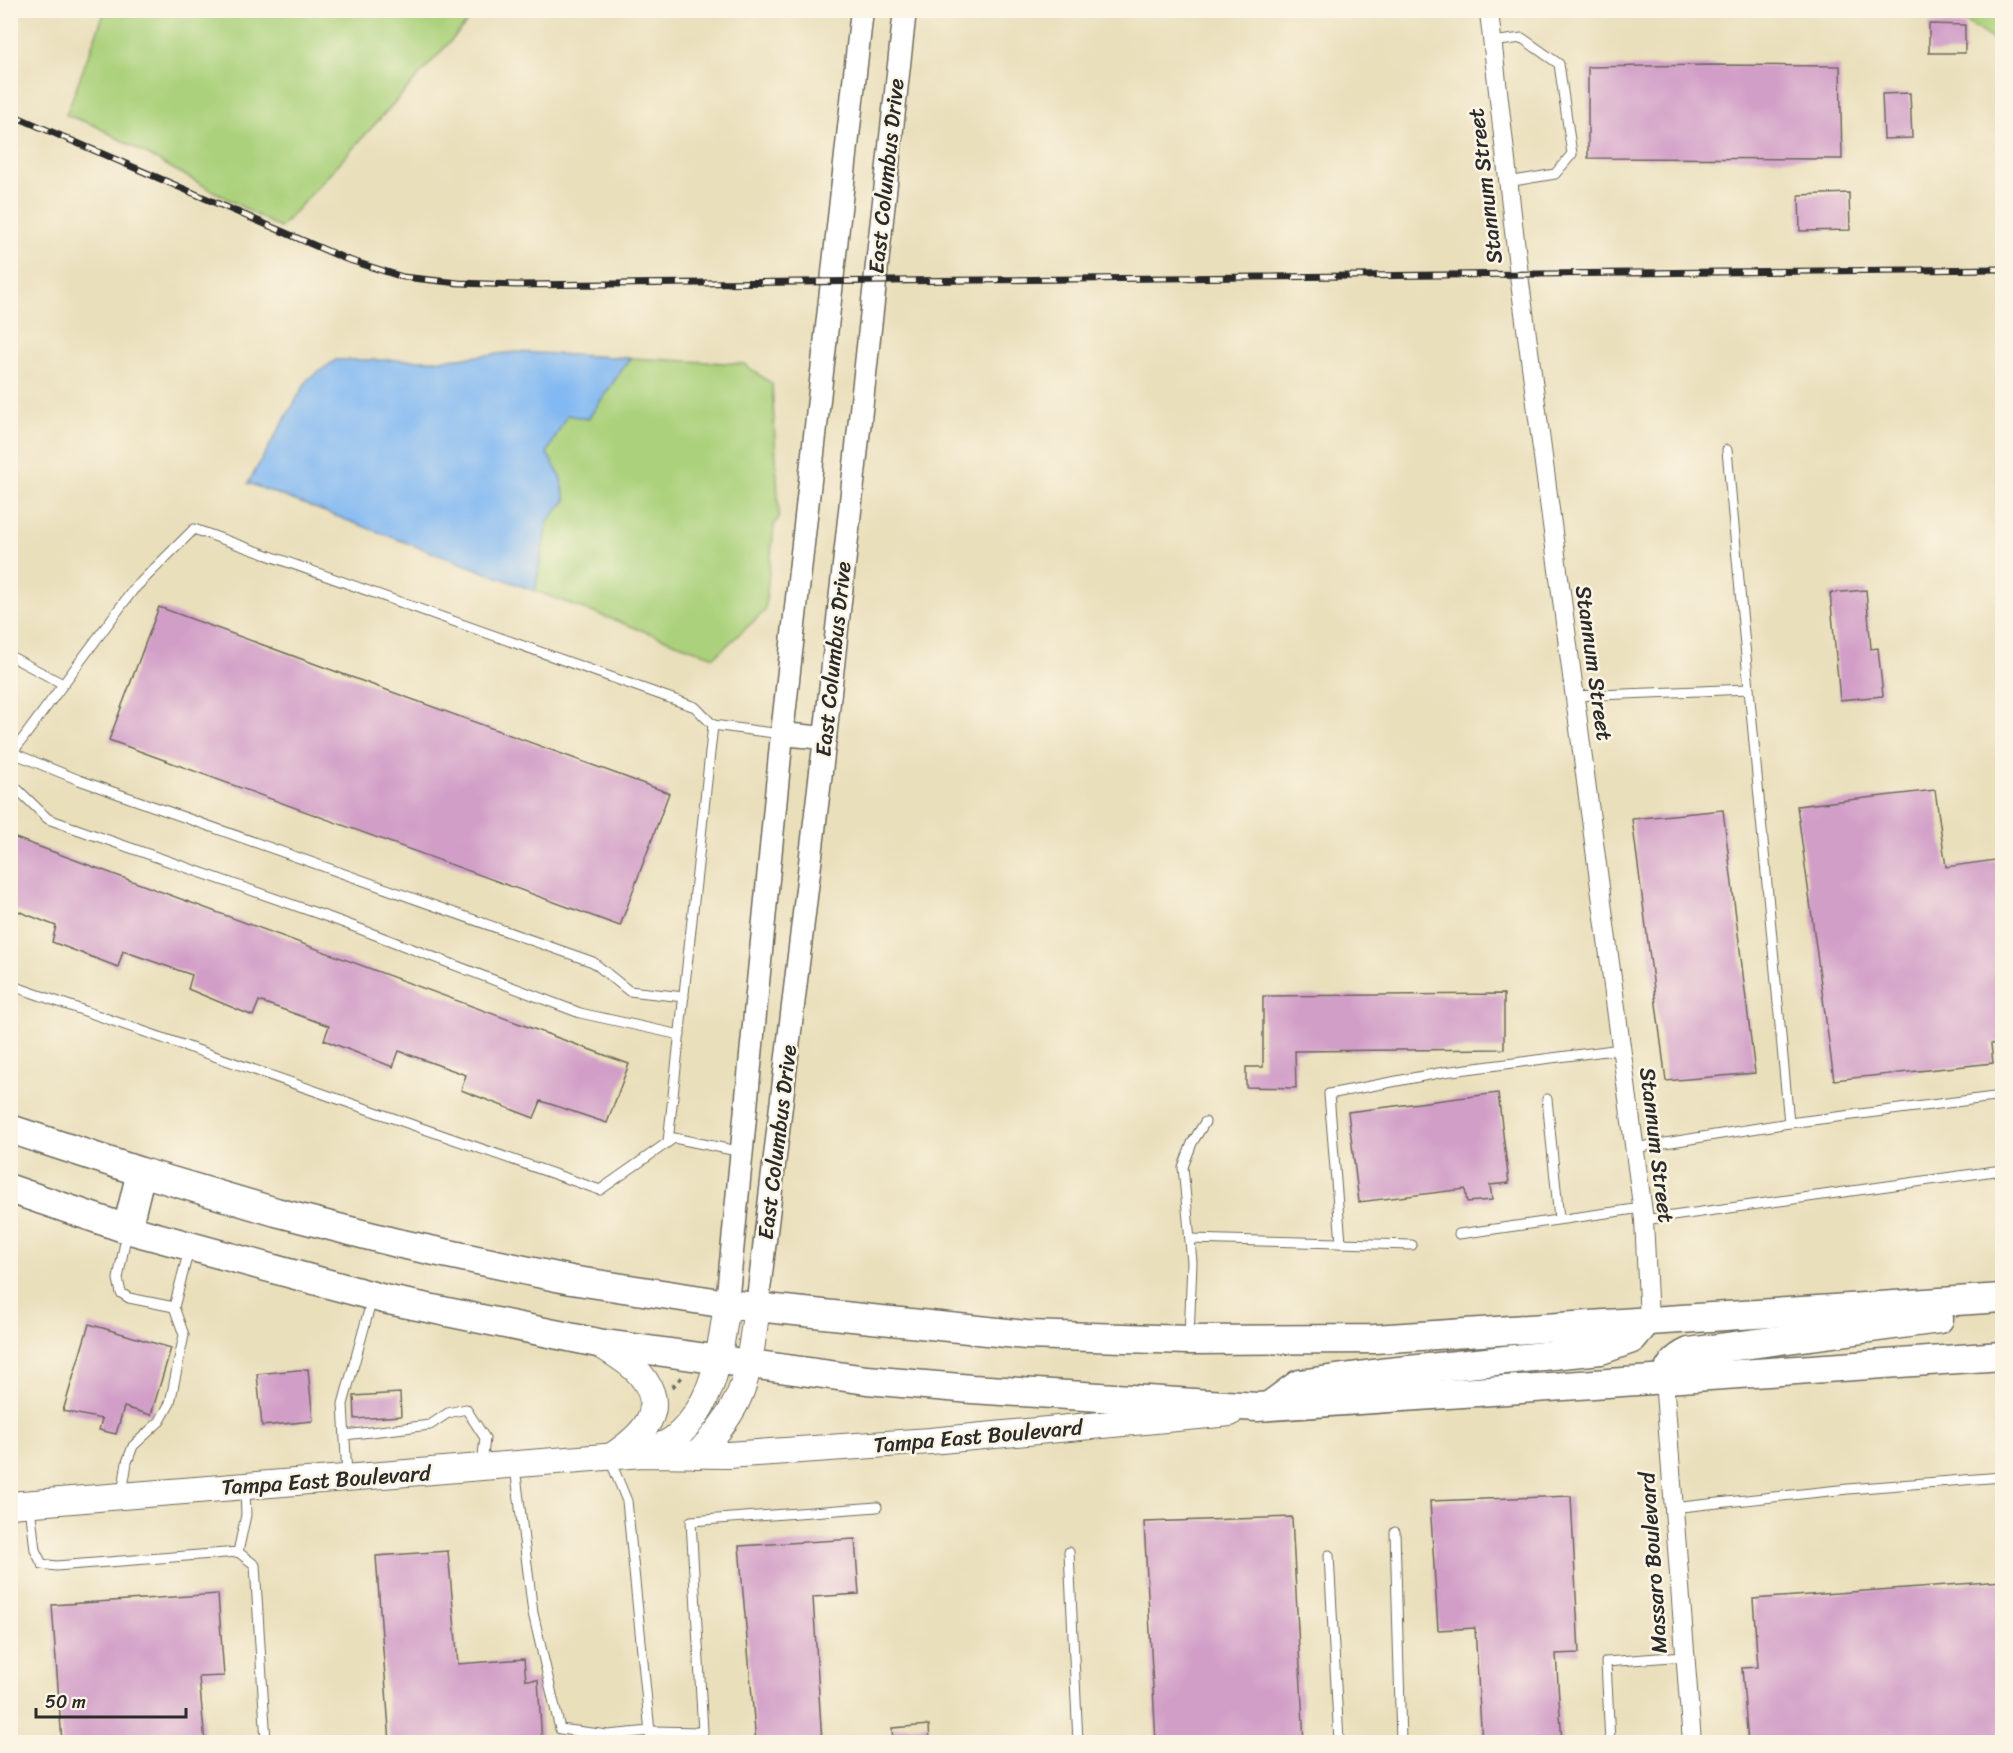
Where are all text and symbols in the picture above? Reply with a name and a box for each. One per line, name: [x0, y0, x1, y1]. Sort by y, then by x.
street label: East Columbus Drive: [856, 76, 916, 275]
street label: Stannum Street: [1456, 105, 1514, 266]
street label: East Columbus Drive: [803, 559, 863, 758]
street label: Stannum Street: [1564, 583, 1624, 744]
street label: East Columbus Drive: [746, 1042, 808, 1242]
street label: Stannum Street: [1628, 1065, 1686, 1226]
street label: Tampa East Boulevard: [872, 1407, 1086, 1465]
street label: Tampa East Boulevard: [220, 1453, 433, 1507]
street label: Massaro Boulevard: [1627, 1470, 1679, 1655]
scale bar: [36, 1681, 186, 1719]
text: 50 m: [45, 1686, 86, 1718]

